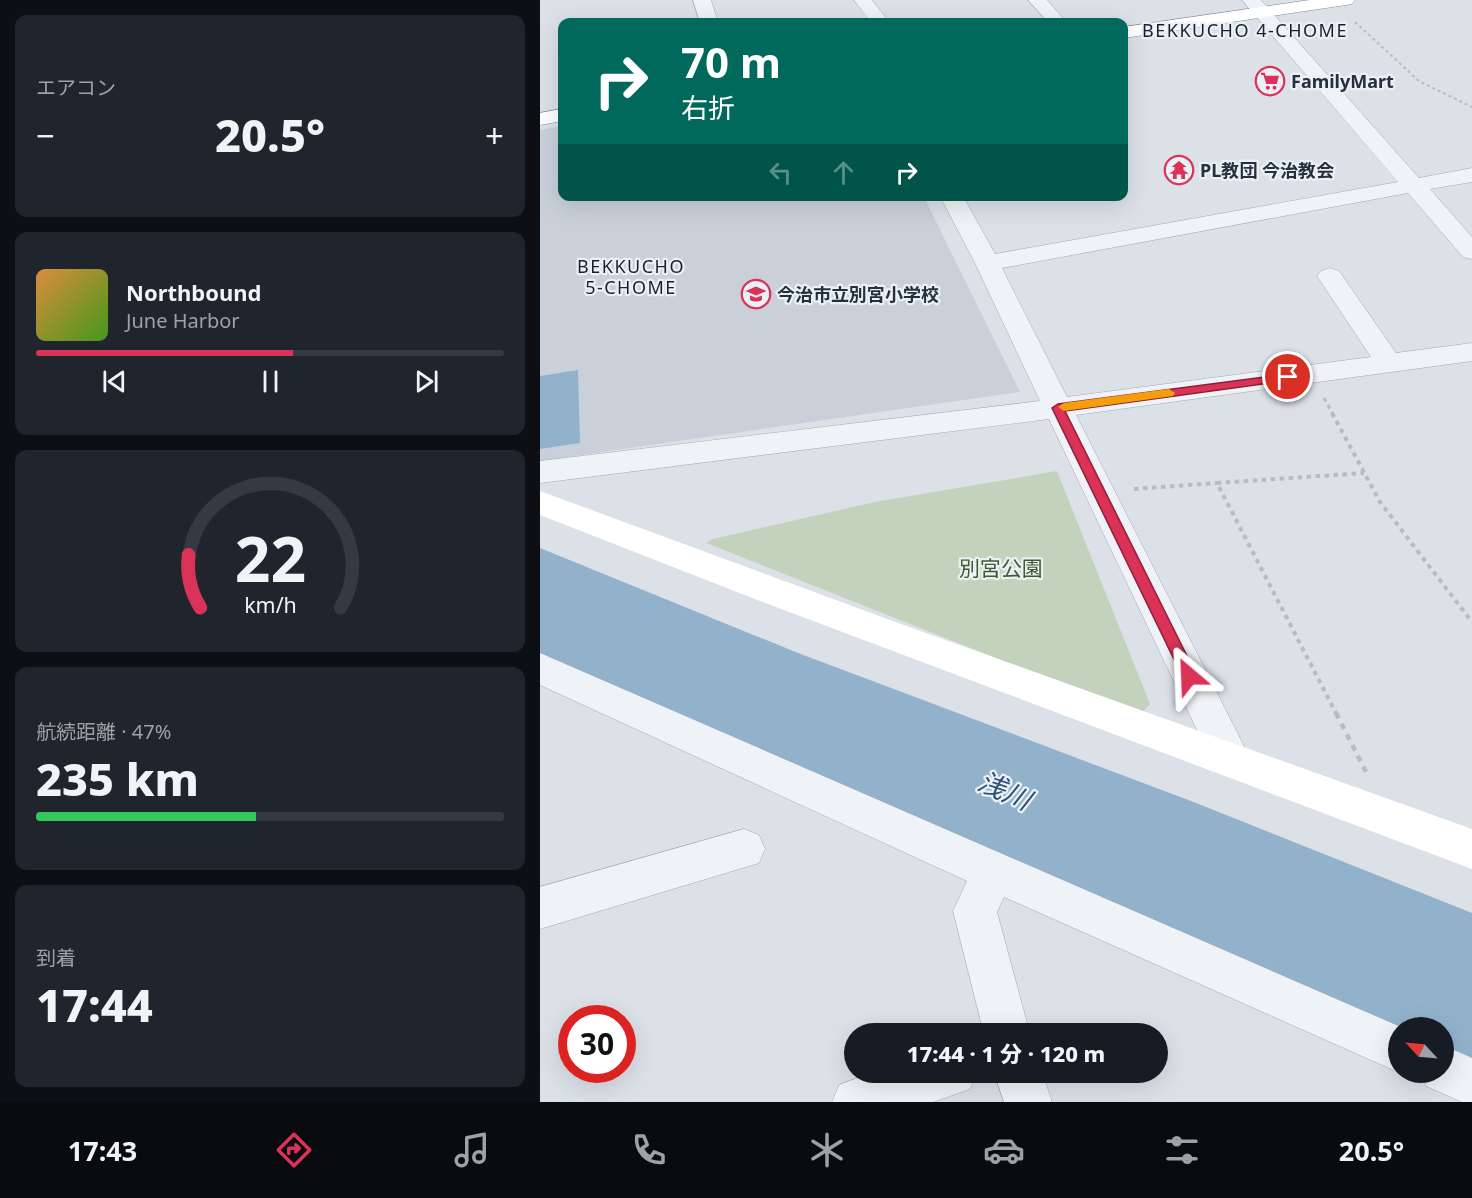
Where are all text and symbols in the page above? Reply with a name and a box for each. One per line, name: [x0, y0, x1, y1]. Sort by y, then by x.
district label: BEKKUCHO 4-CHOME: [1142, 18, 1348, 42]
text: 70 m: [681, 33, 781, 90]
icon: right: [582, 42, 660, 120]
supermarket icon: FamilyMart: [1254, 65, 1286, 97]
place label: FamilyMart: [1291, 69, 1394, 93]
text: エアコン: [36, 74, 116, 101]
text: 右折: [681, 89, 735, 126]
text: 20.5°: [215, 104, 325, 165]
text: −: [36, 113, 55, 158]
text: +: [485, 113, 504, 158]
temple icon: PL教団 今治教会: [1163, 154, 1195, 186]
icon: left: [764, 156, 797, 189]
icon: ahead: [827, 156, 860, 189]
icon: right: [890, 156, 923, 189]
place label: PL教団 今治教会: [1200, 158, 1334, 182]
district label: BEKKUCHO 5-CHOME: [577, 254, 685, 299]
text: Northbound: [126, 277, 261, 307]
school or university icon: 今治市立別宮小学校: [740, 278, 772, 310]
place label: 今治市立別宮小学校: [777, 282, 939, 306]
text: June Harbor: [126, 307, 240, 334]
pin: [1262, 351, 1313, 402]
icon: arrive: [1271, 360, 1304, 393]
icon: previous: [98, 365, 131, 398]
icon: pause: [254, 365, 287, 398]
icon: next: [410, 365, 443, 398]
text: 22: [234, 515, 306, 600]
park label: 別宮公園: [959, 554, 1043, 582]
text: km/h: [244, 590, 296, 619]
position arrow: [1157, 644, 1221, 708]
text: 航続距離 · 47%: [36, 718, 171, 745]
text: 235 km: [36, 748, 199, 809]
water label: 浅川: [973, 762, 1040, 819]
text: 到着: [36, 944, 76, 971]
text: 17:44: [36, 974, 153, 1035]
speed limit sign: 30: [558, 1005, 636, 1083]
north arrow: [1388, 1017, 1454, 1083]
map controls: [1388, 1017, 1454, 1083]
text: 17:44 · 1 分 · 120 m: [907, 1038, 1105, 1068]
icon: directions: [273, 1129, 315, 1171]
icon: music: [451, 1129, 493, 1171]
icon: phone: [628, 1129, 670, 1171]
icon: climate: [806, 1129, 848, 1171]
icon: car: [983, 1129, 1025, 1171]
icon: filters: [1161, 1129, 1203, 1171]
text: 17:43: [68, 1132, 137, 1169]
text: 20.5°: [1339, 1132, 1404, 1169]

